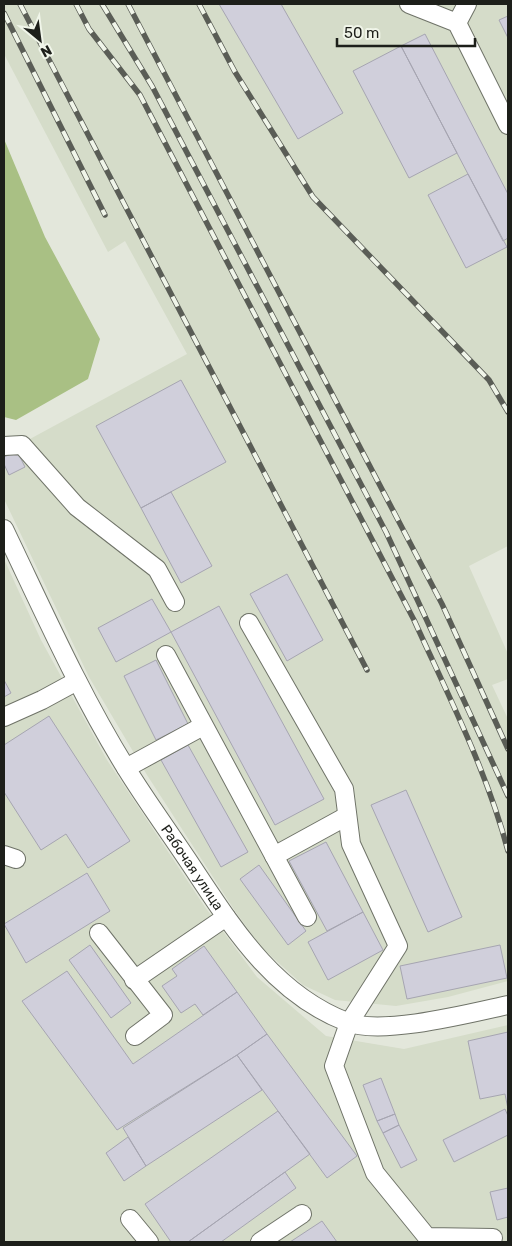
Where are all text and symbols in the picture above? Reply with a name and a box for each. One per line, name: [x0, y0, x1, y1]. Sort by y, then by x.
north arrow: [15, 15, 65, 65]
scale bar: [337, 15, 474, 47]
text: 50 m: [344, 24, 379, 42]
text: N: [38, 41, 55, 61]
street label: Рабочая улица: [158, 821, 227, 913]

